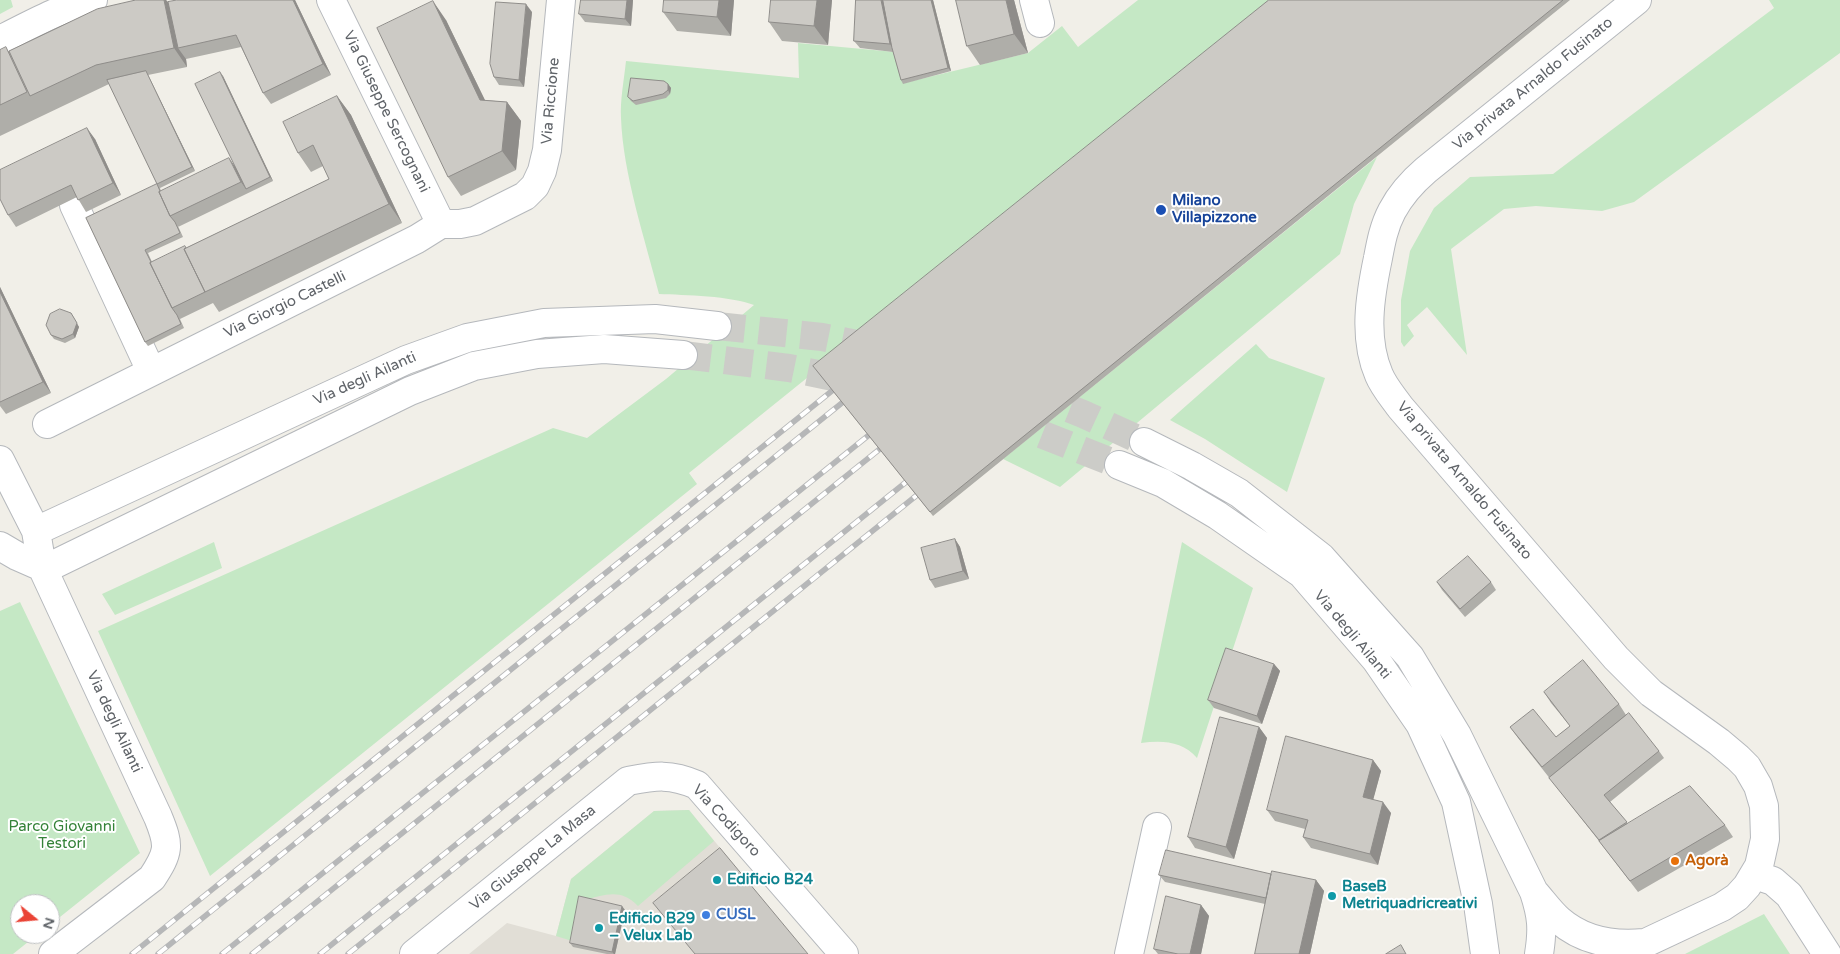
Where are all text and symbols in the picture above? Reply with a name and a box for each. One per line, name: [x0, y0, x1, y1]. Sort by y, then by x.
street label: Via privata Arnaldo Fusinato: [1449, 14, 1617, 154]
street label: Via Giuseppe Sercognani: [339, 28, 433, 196]
street label: Via Riccione: [538, 57, 564, 145]
place label: Milano Villapizzone: [1172, 192, 1257, 227]
marker: Milano Villapizzone: [1154, 203, 1168, 217]
street label: Via Giorgio Castelli: [221, 268, 349, 342]
street label: Via degli Ailanti: [311, 348, 419, 410]
street label: Via privata Arnaldo Fusinato: [1393, 398, 1535, 564]
street label: Via degli Ailanti: [1310, 587, 1394, 683]
street label: Via degli Ailanti: [82, 668, 146, 776]
street label: Via Codigoro: [688, 781, 764, 861]
street label: Via Giuseppe La Masa: [466, 802, 600, 914]
park label: Parco Giovanni Testori: [9, 818, 115, 853]
place label: Agorà: [1685, 852, 1729, 870]
marker: Agorà: [1669, 855, 1681, 867]
place label: Edificio B24: [727, 871, 813, 889]
marker: Edificio B24: [711, 874, 723, 886]
place label: BaseB Metriquadricreativi: [1342, 878, 1477, 913]
marker: BaseB Metriquadricreativi: [1326, 890, 1338, 902]
north arrow: [10, 894, 60, 944]
place label: CUSL: [716, 906, 756, 924]
marker: CUSL: [700, 909, 712, 921]
place label: Edificio B29 – Velux Lab: [609, 910, 695, 945]
text: N: [39, 915, 59, 931]
marker: Edificio B29 – Velux Lab: [593, 922, 605, 934]

